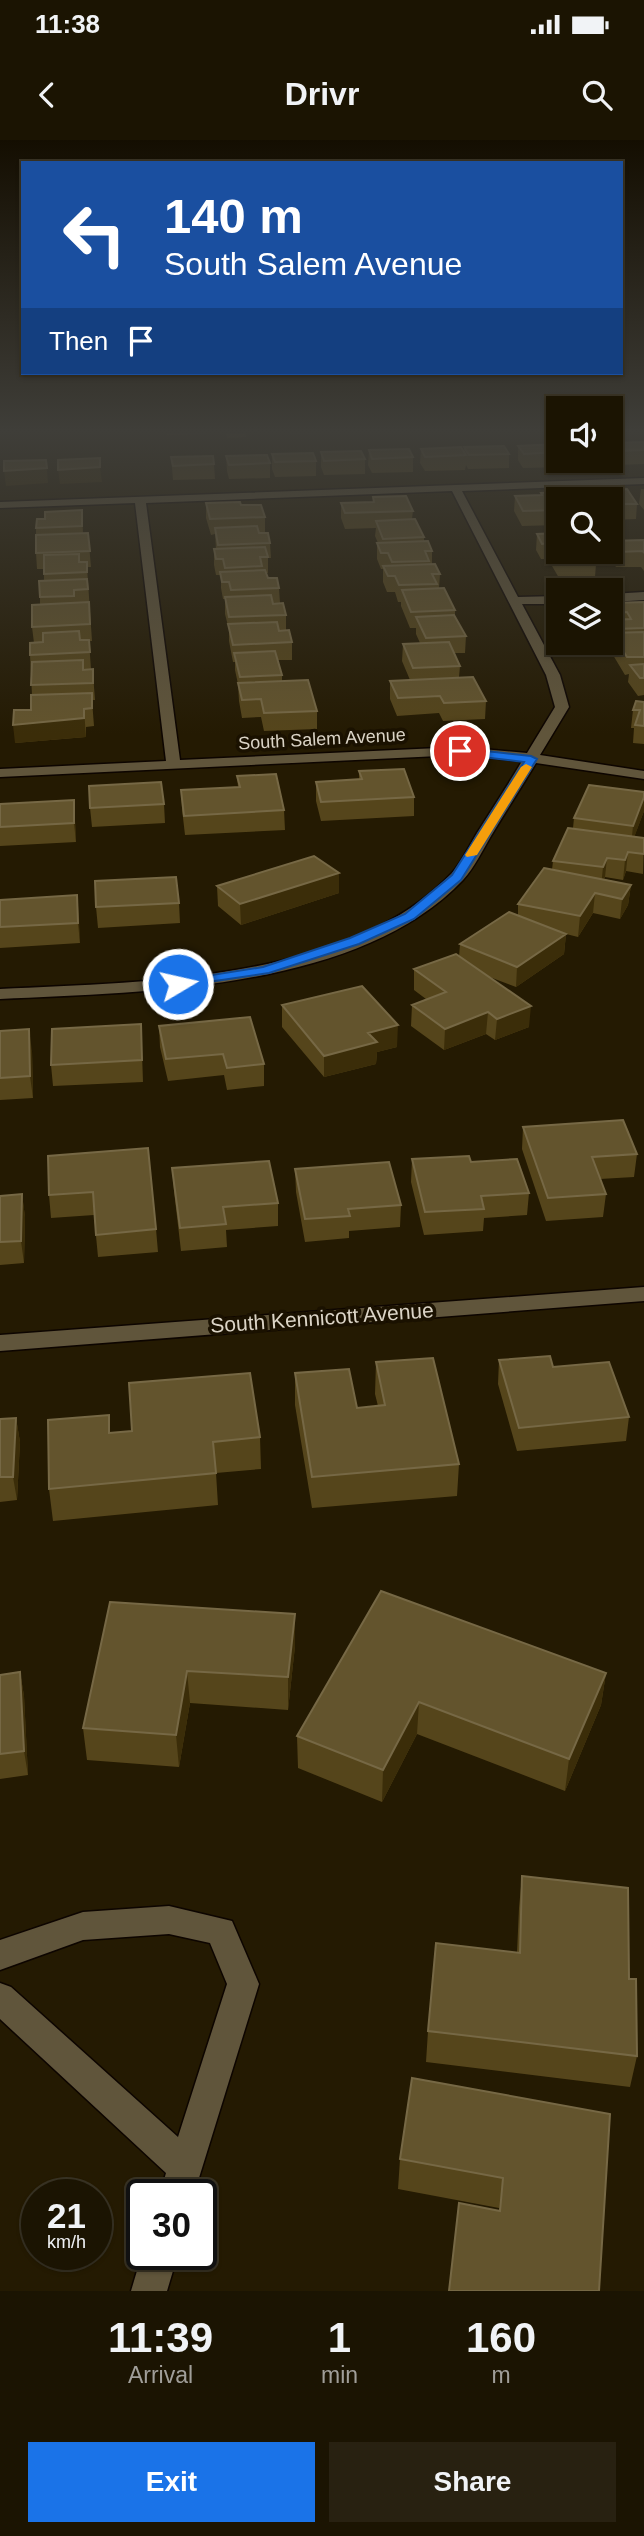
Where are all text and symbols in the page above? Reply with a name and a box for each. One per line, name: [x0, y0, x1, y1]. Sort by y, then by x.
text: 11:38: [35, 9, 100, 39]
icon: back: [28, 76, 66, 114]
text: Drivr: [285, 76, 359, 112]
icon: search: [578, 76, 616, 114]
icon: left: [49, 189, 140, 280]
text: 140 m: [164, 189, 303, 243]
text: South Salem Avenue: [164, 246, 462, 282]
icon: arrive: [122, 322, 160, 360]
text: Then: [49, 326, 108, 356]
map controls: [546, 396, 623, 655]
button: sound: [546, 396, 623, 473]
button: search: [546, 487, 623, 564]
button: layers: [546, 578, 623, 655]
pin: [430, 721, 490, 781]
street label: South Salem Avenue: [238, 725, 406, 753]
icon: arrive: [441, 732, 479, 770]
position arrow: [141, 947, 215, 1021]
street label: South Kennicott Avenue: [210, 1298, 434, 1337]
speed limit sign: 30: [126, 2179, 217, 2270]
text: 21: [47, 2196, 86, 2235]
text: km/h: [47, 2232, 86, 2252]
text: 11:39: [108, 2314, 213, 2361]
text: 1: [328, 2314, 351, 2361]
text: 160: [466, 2314, 536, 2361]
text: Arrival: [128, 2362, 193, 2388]
text: min: [321, 2362, 358, 2388]
text: m: [491, 2362, 511, 2388]
button: Exit: [28, 2442, 315, 2522]
button: Share: [329, 2442, 616, 2522]

